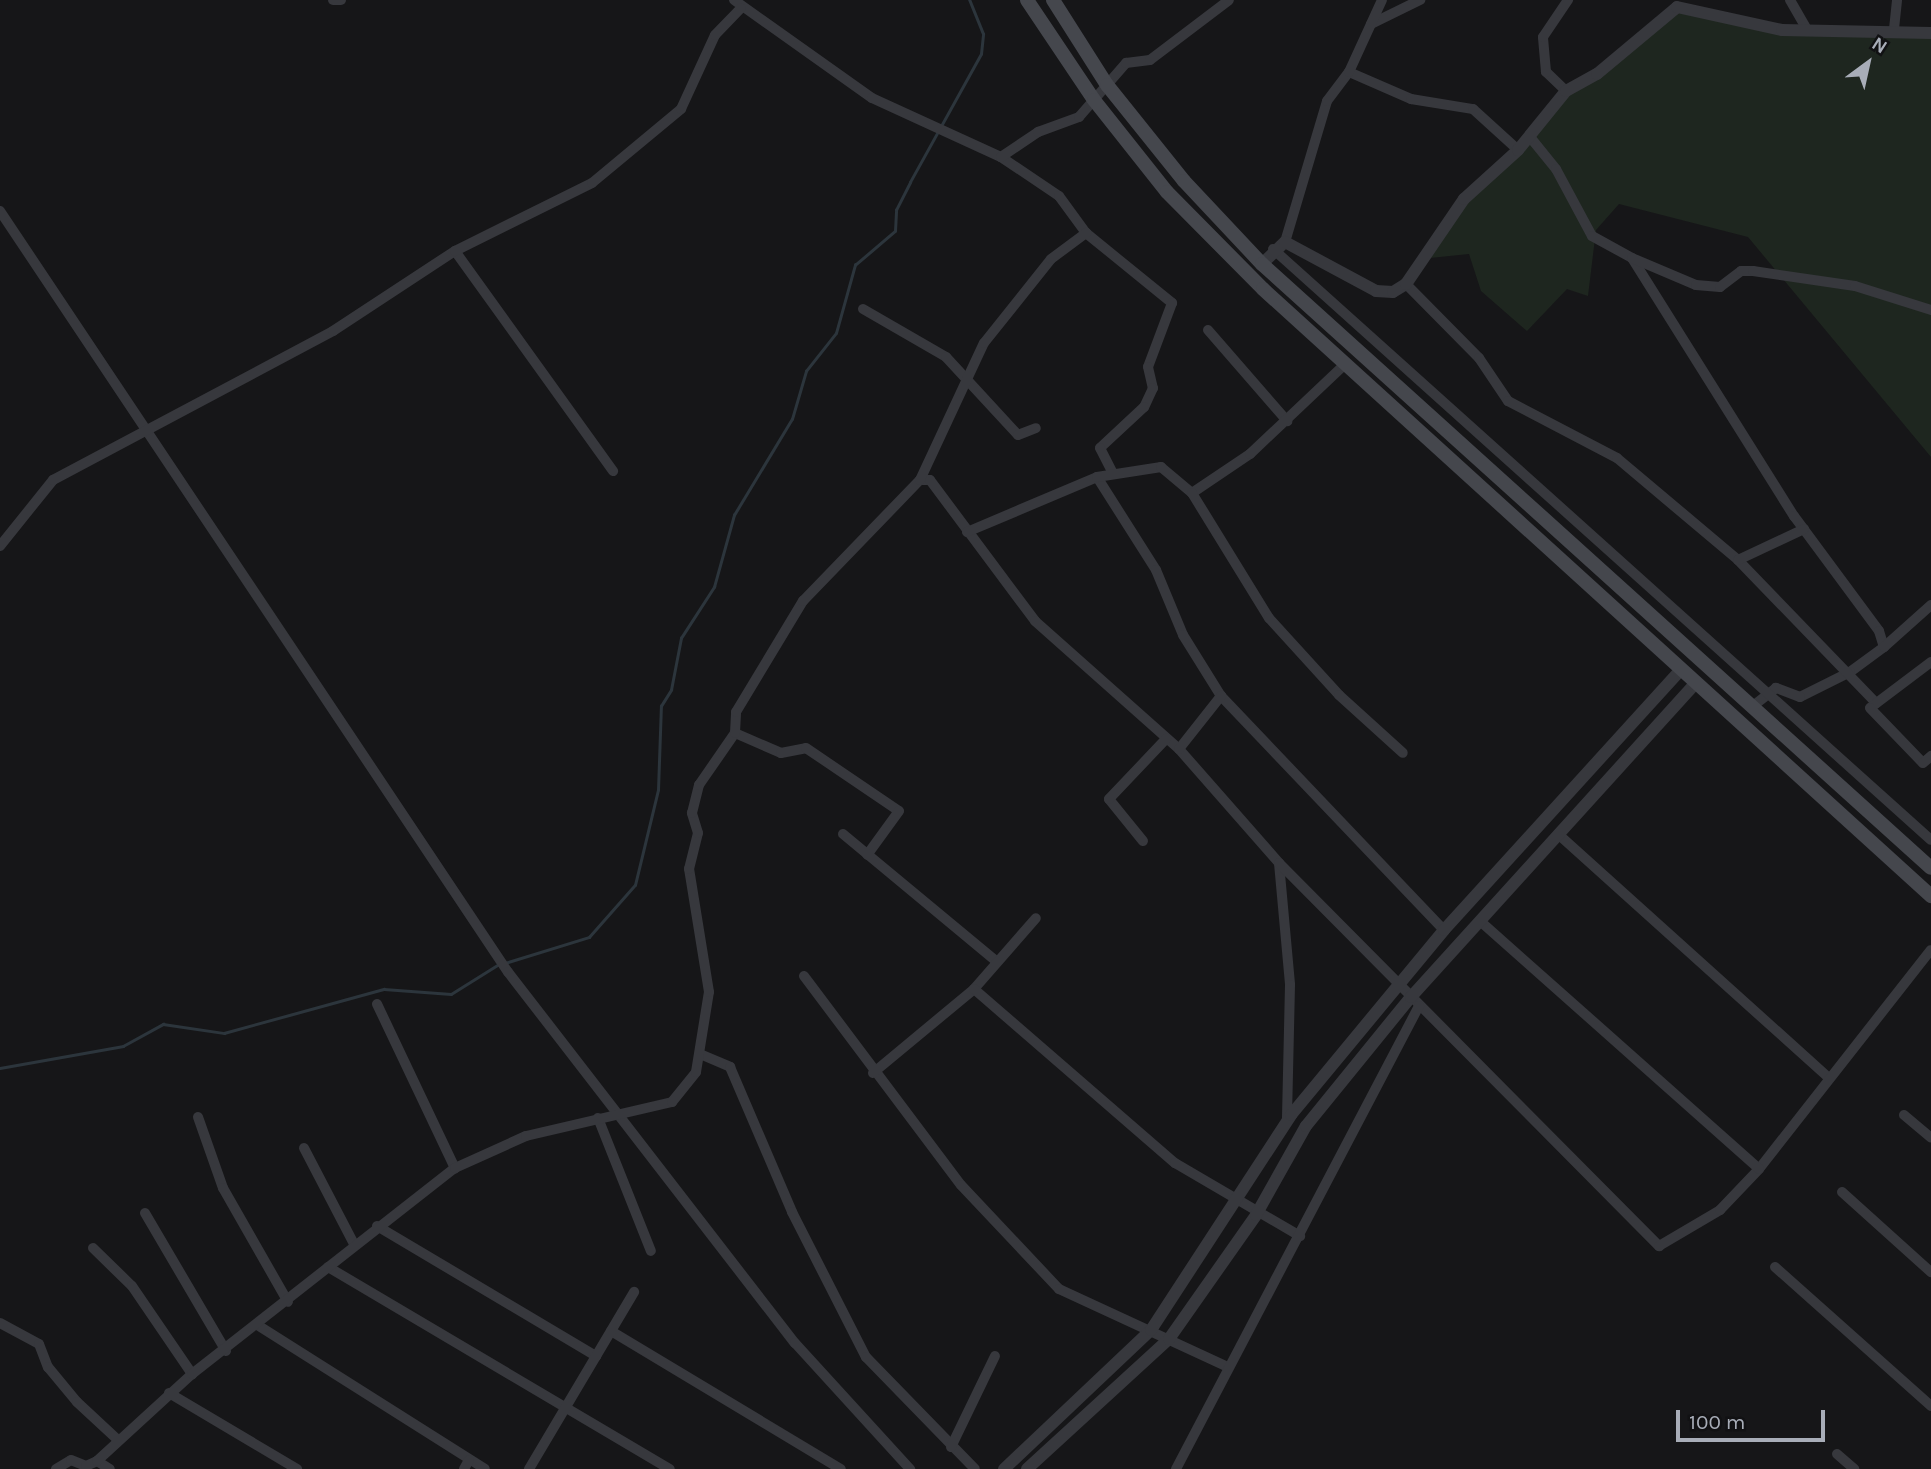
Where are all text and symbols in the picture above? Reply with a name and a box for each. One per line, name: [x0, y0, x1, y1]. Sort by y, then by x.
north arrow: [1833, 28, 1903, 98]
text: N: [1868, 32, 1891, 58]
scale bar: [1679, 1396, 1828, 1440]
text: 100 m: [1689, 1410, 1746, 1434]

